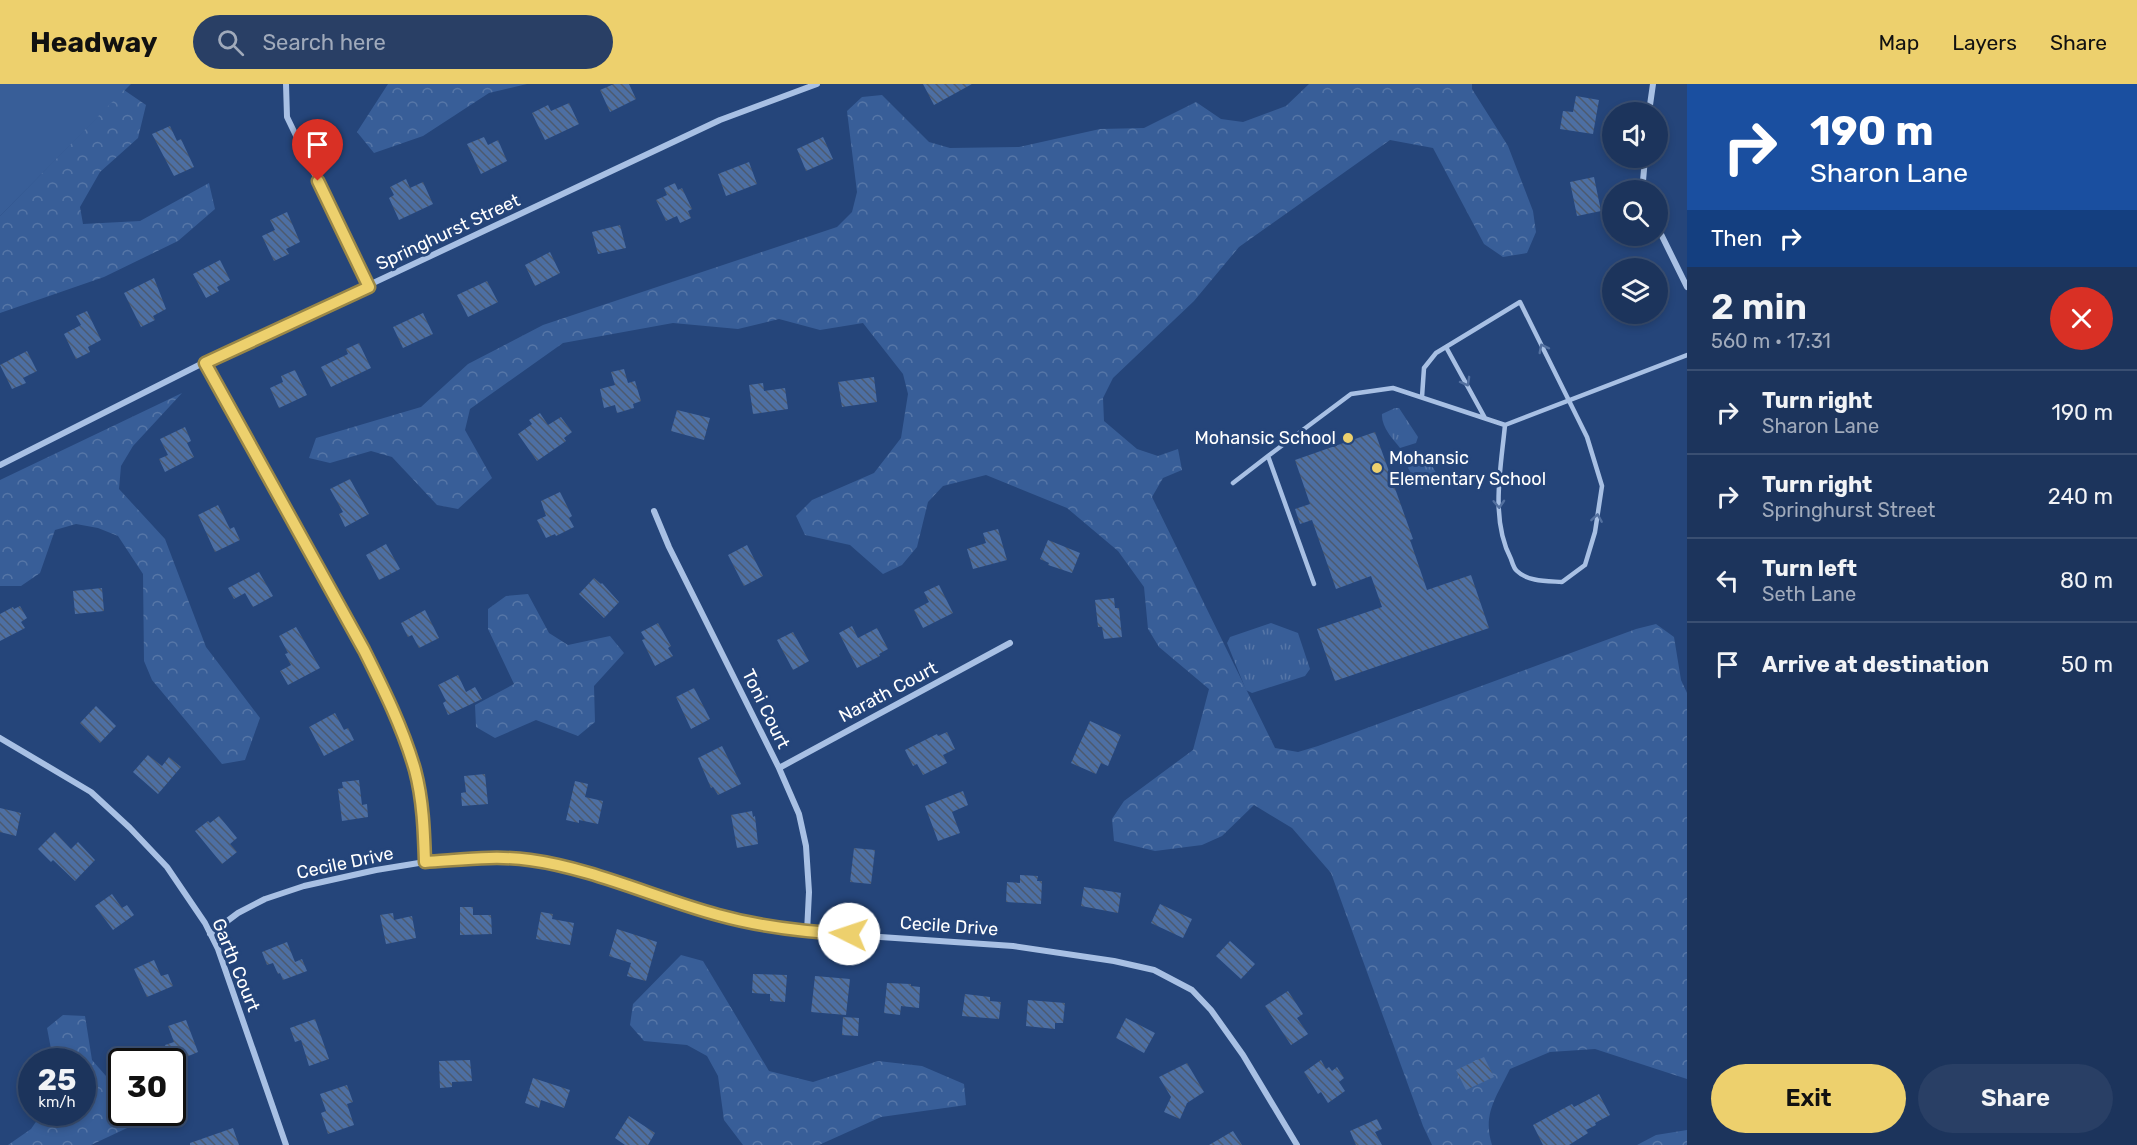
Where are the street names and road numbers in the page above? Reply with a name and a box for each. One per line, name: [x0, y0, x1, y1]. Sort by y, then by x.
street label: Springhurst Street: [373, 189, 523, 275]
street label: Narath Court: [835, 657, 941, 727]
street label: Toni Court: [737, 666, 795, 752]
street label: Cecile Drive: [295, 842, 395, 884]
street label: Cecile Drive: [899, 912, 999, 940]
street label: Garth Court: [207, 915, 265, 1015]

